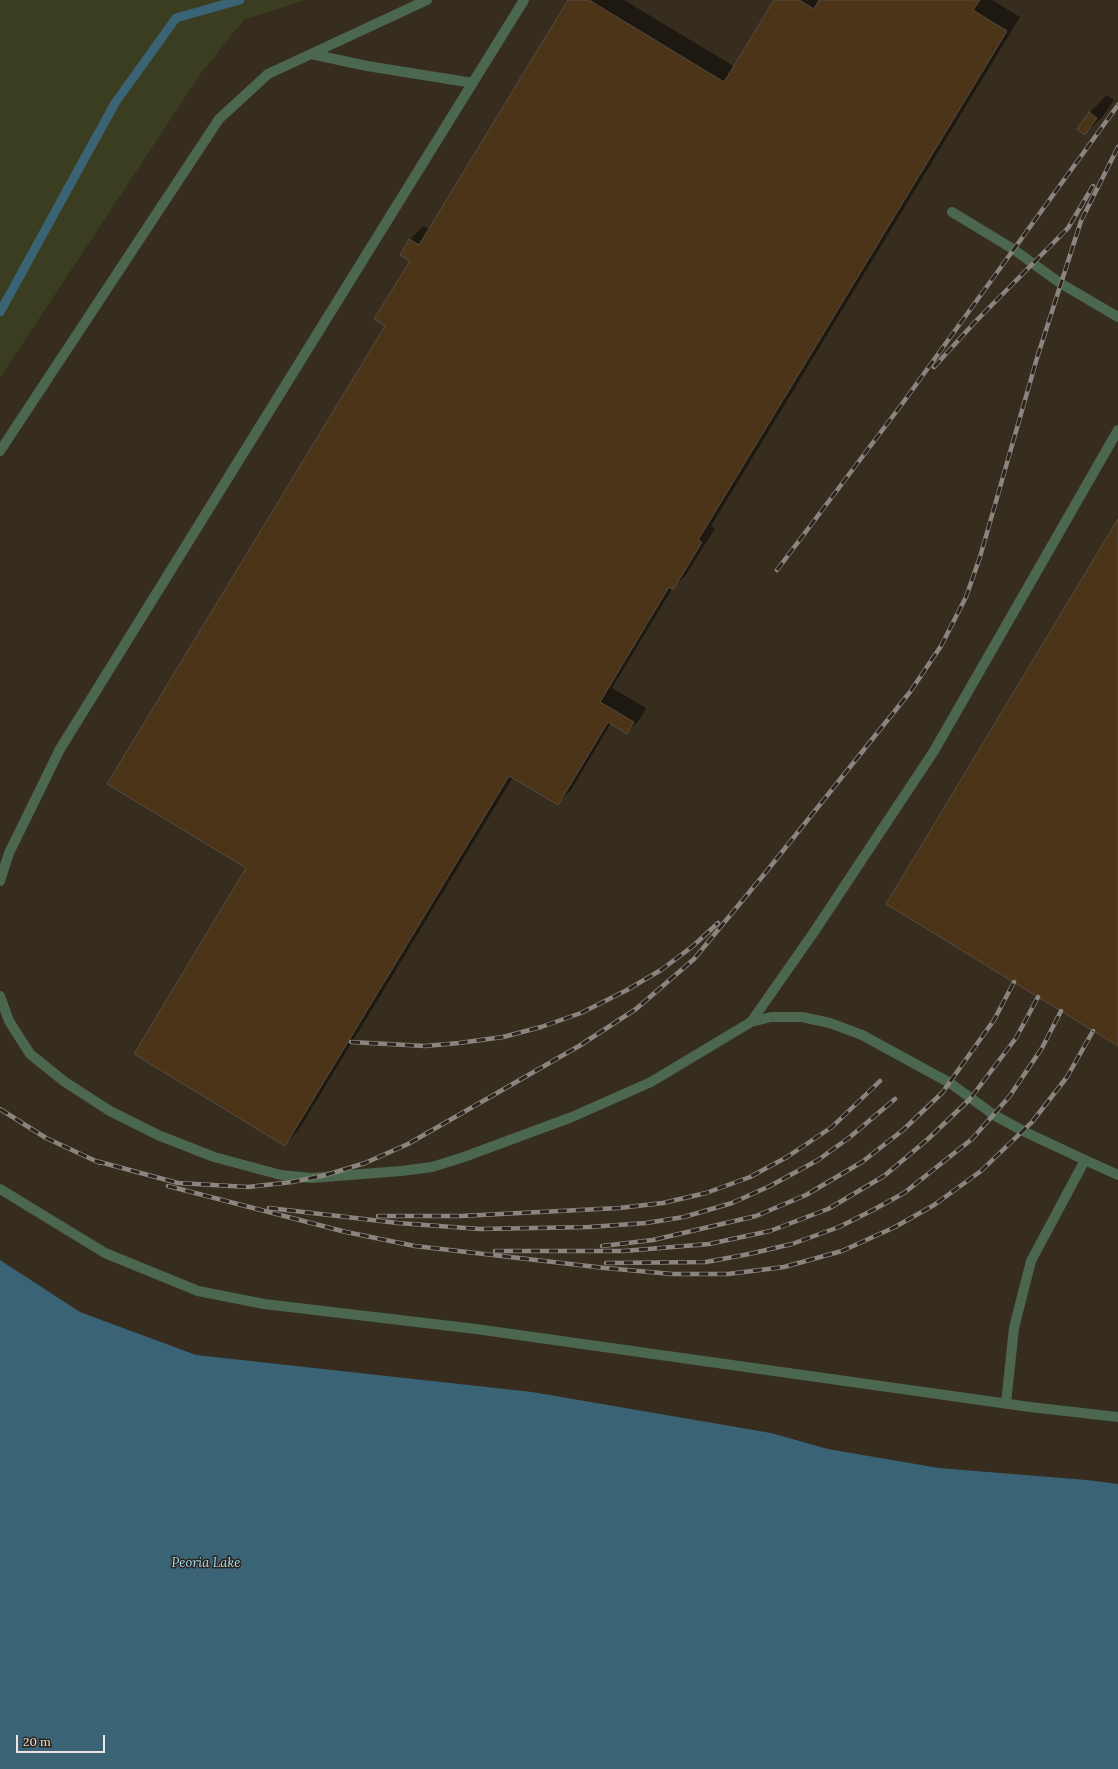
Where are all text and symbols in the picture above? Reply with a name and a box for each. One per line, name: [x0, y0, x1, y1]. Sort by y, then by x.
water label: Peoria Lake: [172, 1555, 240, 1571]
scale bar: [18, 1727, 107, 1753]
text: 20 m: [23, 1734, 51, 1749]

